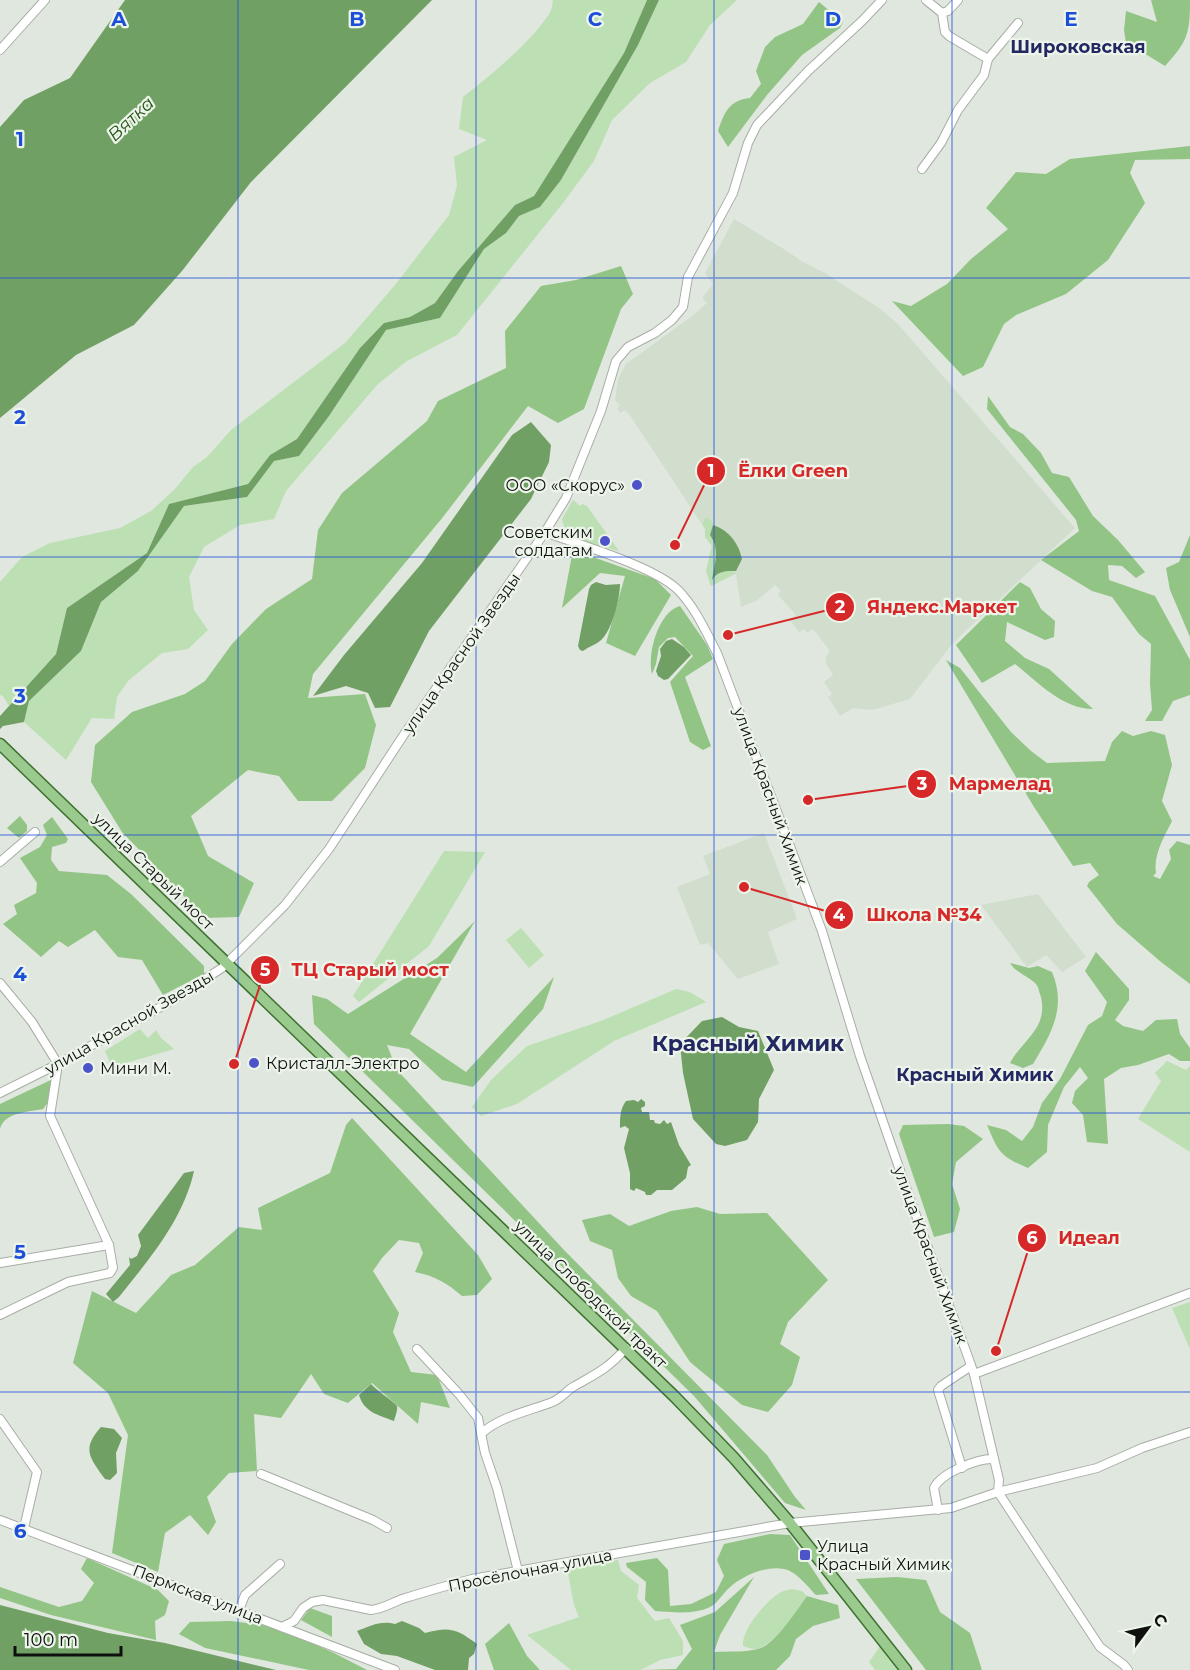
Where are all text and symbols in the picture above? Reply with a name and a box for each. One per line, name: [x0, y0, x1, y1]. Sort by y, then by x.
text: A: [110, 7, 127, 31]
text: B: [349, 7, 365, 31]
text: C: [588, 7, 603, 31]
text: D: [825, 7, 841, 31]
text: E: [1064, 7, 1078, 31]
district label: Широковская: [1010, 36, 1146, 58]
water label: Вятка: [103, 92, 159, 146]
text: 1: [16, 127, 24, 151]
text: 2: [14, 405, 26, 429]
callout: Ёлки Green: [696, 453, 860, 489]
text: 1: [707, 460, 715, 482]
text: Ёлки Green: [738, 460, 848, 482]
place label: ООО «Скорус»: [506, 476, 625, 495]
marker: ООО «Скорус»: [630, 478, 644, 492]
place label: Советским солдатам: [503, 523, 593, 560]
marker: Советским солдатам: [598, 534, 612, 548]
street label: улица Красной Звезды: [398, 569, 524, 738]
callout: Яндекс.Маркет: [825, 589, 1029, 625]
text: 2: [835, 596, 846, 618]
text: Яндекс.Маркет: [867, 596, 1017, 618]
text: 3: [13, 684, 26, 708]
street label: улица Красный Химик: [729, 704, 812, 888]
callout: Мармелад: [907, 766, 1063, 802]
text: 3: [916, 773, 928, 795]
text: Мармелад: [949, 773, 1052, 795]
street label: улица Старый мост: [89, 808, 218, 934]
callout: Школа №34: [824, 897, 994, 933]
text: 4: [833, 904, 846, 926]
text: Школа №34: [866, 904, 982, 926]
callout: ТЦ Старый мост: [250, 952, 461, 988]
text: 5: [260, 959, 271, 981]
text: ТЦ Старый мост: [291, 959, 449, 981]
text: 4: [13, 962, 27, 986]
street label: улица Красной Звезды: [41, 966, 217, 1079]
district label: Красный Химик: [652, 1030, 845, 1057]
place label: Кристалл-Электро: [266, 1054, 420, 1073]
marker: Кристалл-Электро: [247, 1056, 261, 1070]
place label: Мини М.: [100, 1059, 171, 1078]
marker: Мини М.: [81, 1061, 95, 1075]
district label: Красный Химик: [896, 1064, 1054, 1086]
street label: улица Красный Химик: [889, 1163, 972, 1347]
street label: улица Слободской тракт: [510, 1216, 671, 1373]
callout: Идеал: [1017, 1220, 1132, 1256]
text: 6: [1026, 1227, 1038, 1249]
text: Идеал: [1058, 1227, 1120, 1249]
text: 5: [14, 1240, 26, 1264]
text: 6: [14, 1519, 27, 1543]
place label: Улица Красный Химик: [817, 1537, 951, 1574]
street label: Просёлочная улица: [446, 1545, 614, 1596]
marker: Улица Красный Химик: [798, 1548, 812, 1562]
street label: Пермская улица: [130, 1561, 266, 1628]
north arrow: [1118, 1598, 1178, 1658]
text: С: [1149, 1610, 1171, 1630]
scale bar: [15, 1619, 122, 1657]
text: 100 m: [24, 1629, 78, 1651]

